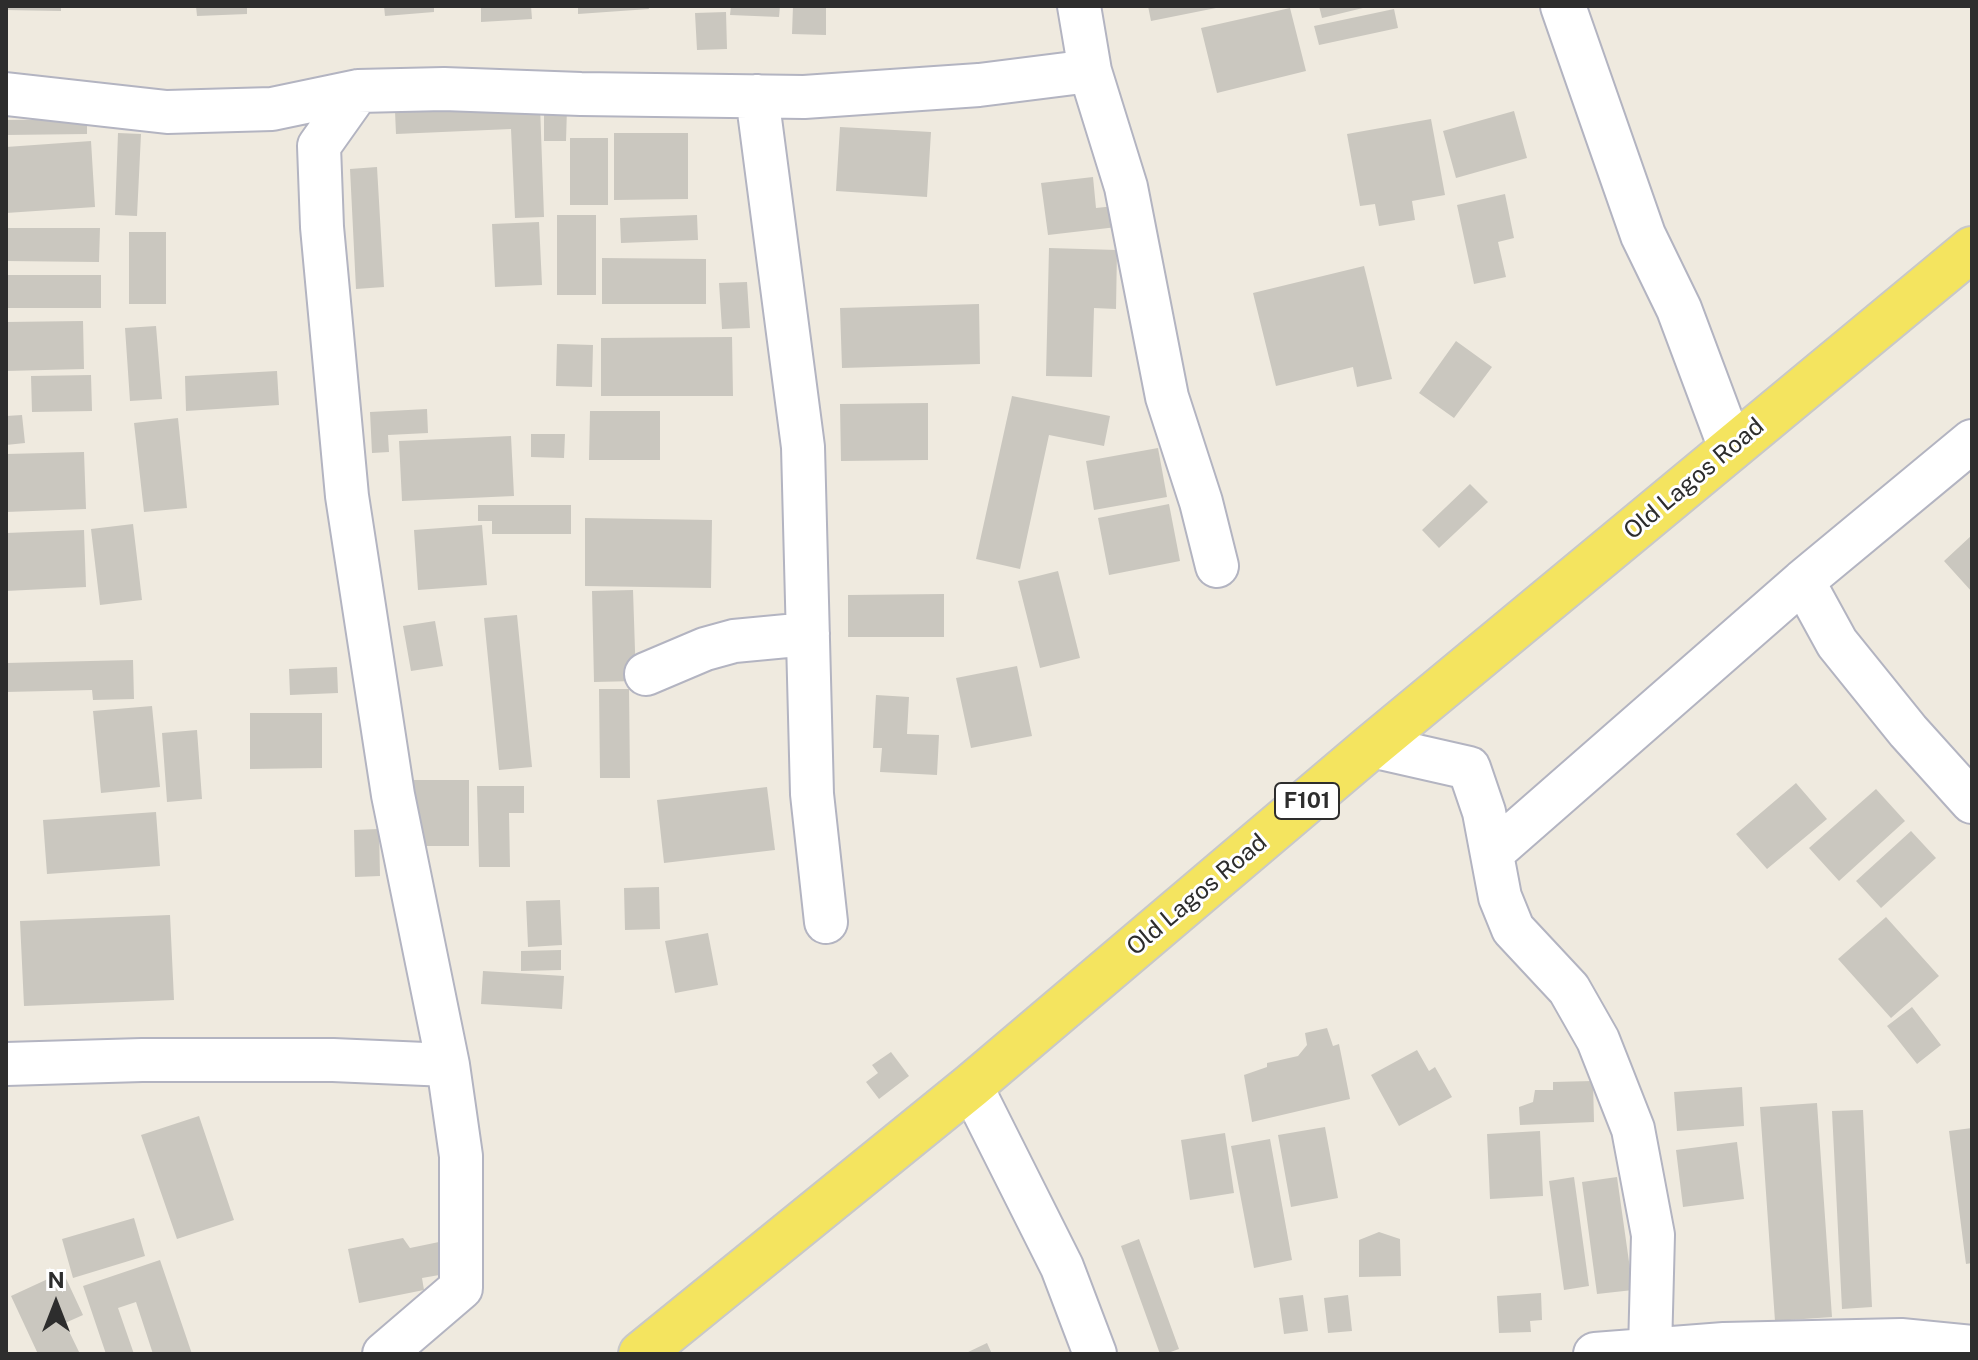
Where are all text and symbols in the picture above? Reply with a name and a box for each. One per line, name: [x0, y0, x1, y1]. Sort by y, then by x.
street label: Old Lagos Road: [1618, 412, 1770, 546]
road number: F101: [1275, 783, 1339, 819]
street label: Old Lagos Road: [1121, 828, 1273, 962]
north arrow: [16, 1264, 96, 1344]
text: N: [47, 1267, 65, 1293]

